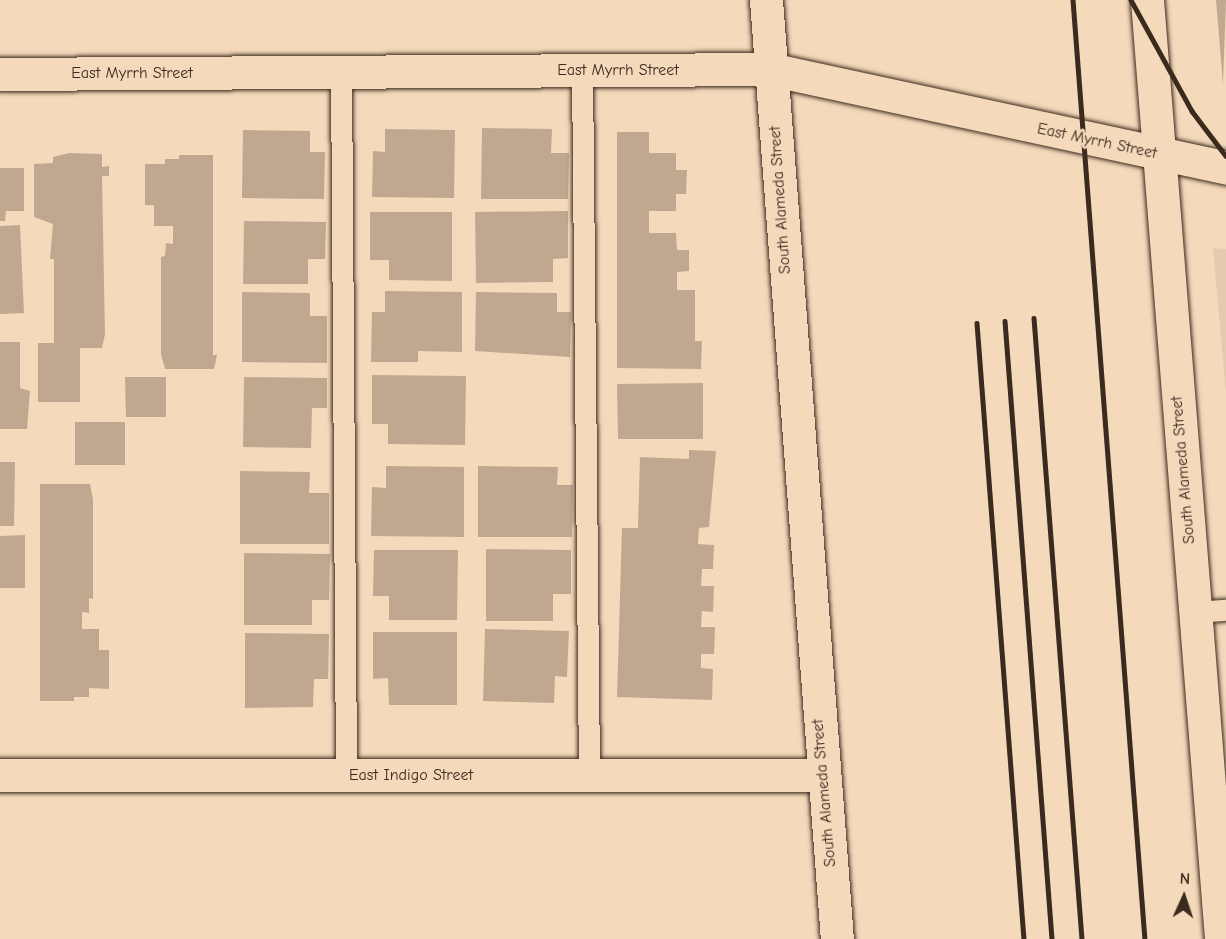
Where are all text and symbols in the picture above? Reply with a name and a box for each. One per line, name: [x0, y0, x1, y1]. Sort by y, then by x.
street label: East Myrrh Street: [557, 60, 679, 80]
street label: East Myrrh Street: [71, 63, 193, 83]
street label: East Myrrh Street: [1035, 119, 1159, 163]
street label: South Alameda Street: [765, 125, 795, 275]
street label: South Alameda Street: [1167, 395, 1199, 545]
street label: South Alameda Street: [808, 718, 840, 868]
street label: East Indigo Street: [349, 765, 473, 785]
north arrow: [1154, 867, 1214, 927]
text: N: [1179, 870, 1191, 888]

